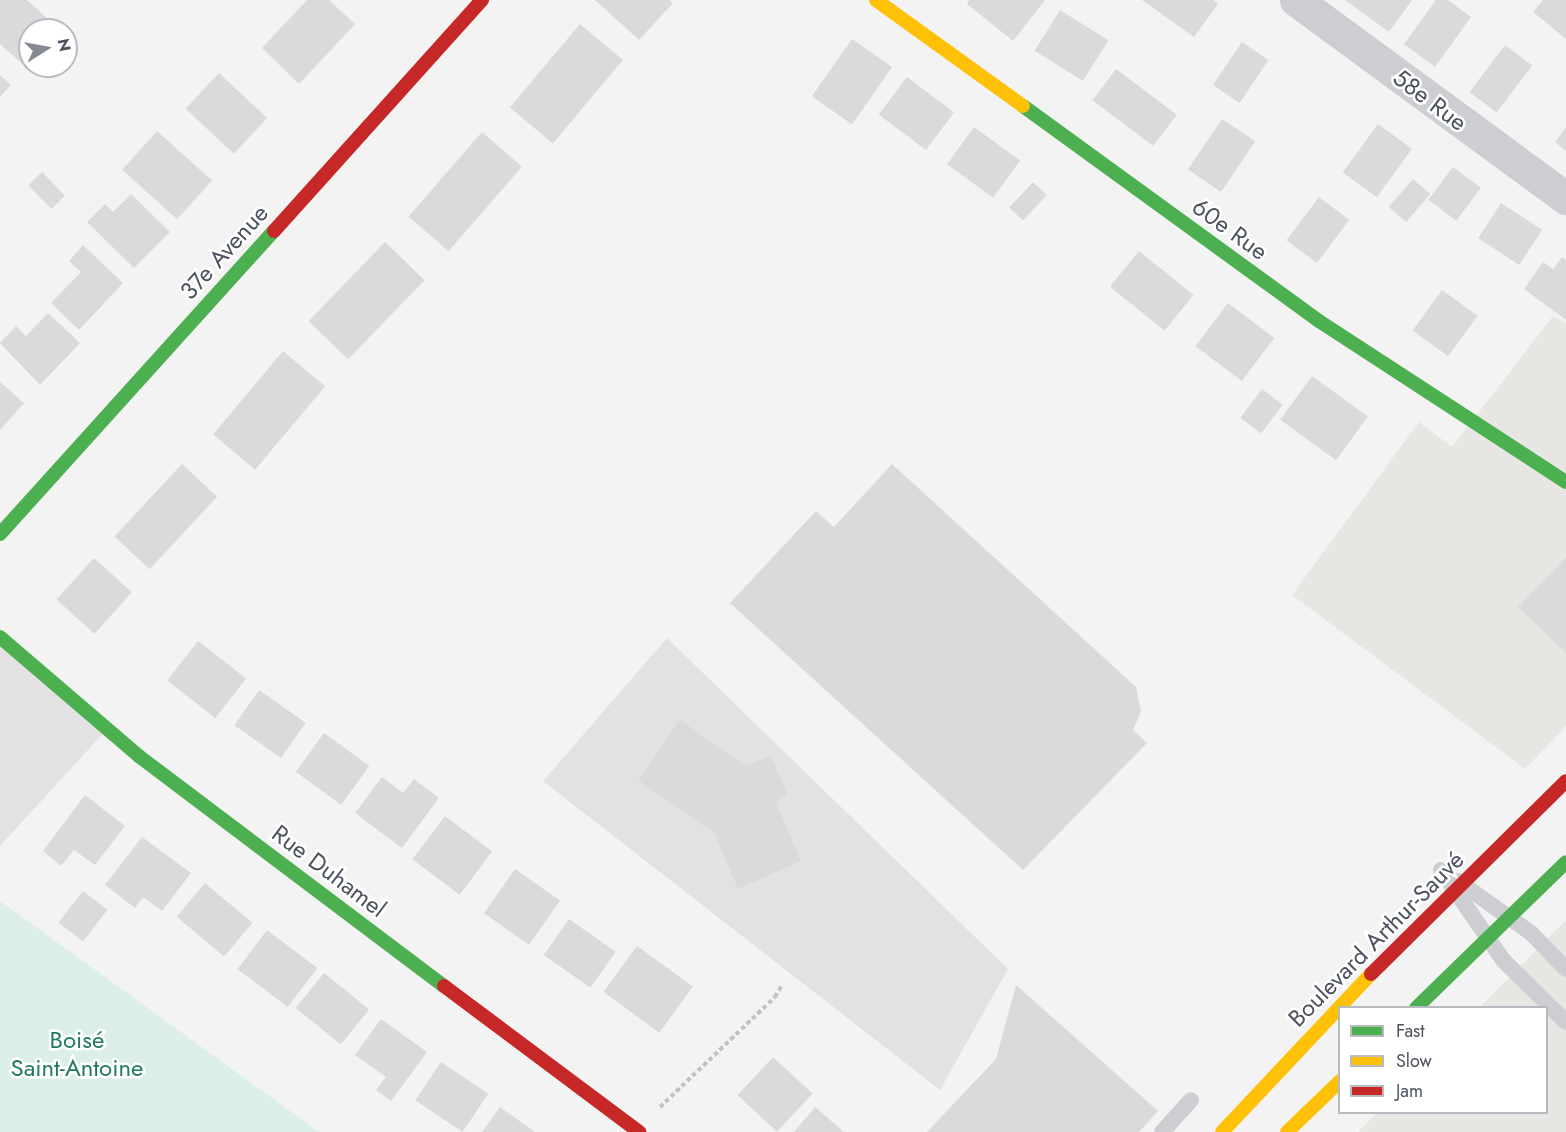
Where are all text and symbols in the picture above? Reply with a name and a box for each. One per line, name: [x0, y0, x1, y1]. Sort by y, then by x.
north arrow: [18, 18, 78, 78]
text: N: [52, 36, 77, 53]
street label: 58e Rue: [1388, 63, 1472, 137]
street label: 60e Rue: [1187, 192, 1273, 266]
street label: 37e Avenue: [174, 199, 274, 305]
street label: Rue Duhamel: [266, 819, 392, 923]
street label: Boulevard Arthur-Sauvé: [1282, 845, 1470, 1033]
legend: [1338, 1006, 1548, 1114]
text: Fast: [1396, 1018, 1425, 1044]
park label: Boisé Saint-Antoine: [11, 1026, 143, 1082]
text: Slow: [1396, 1048, 1432, 1074]
text: Jam: [1396, 1078, 1423, 1104]

